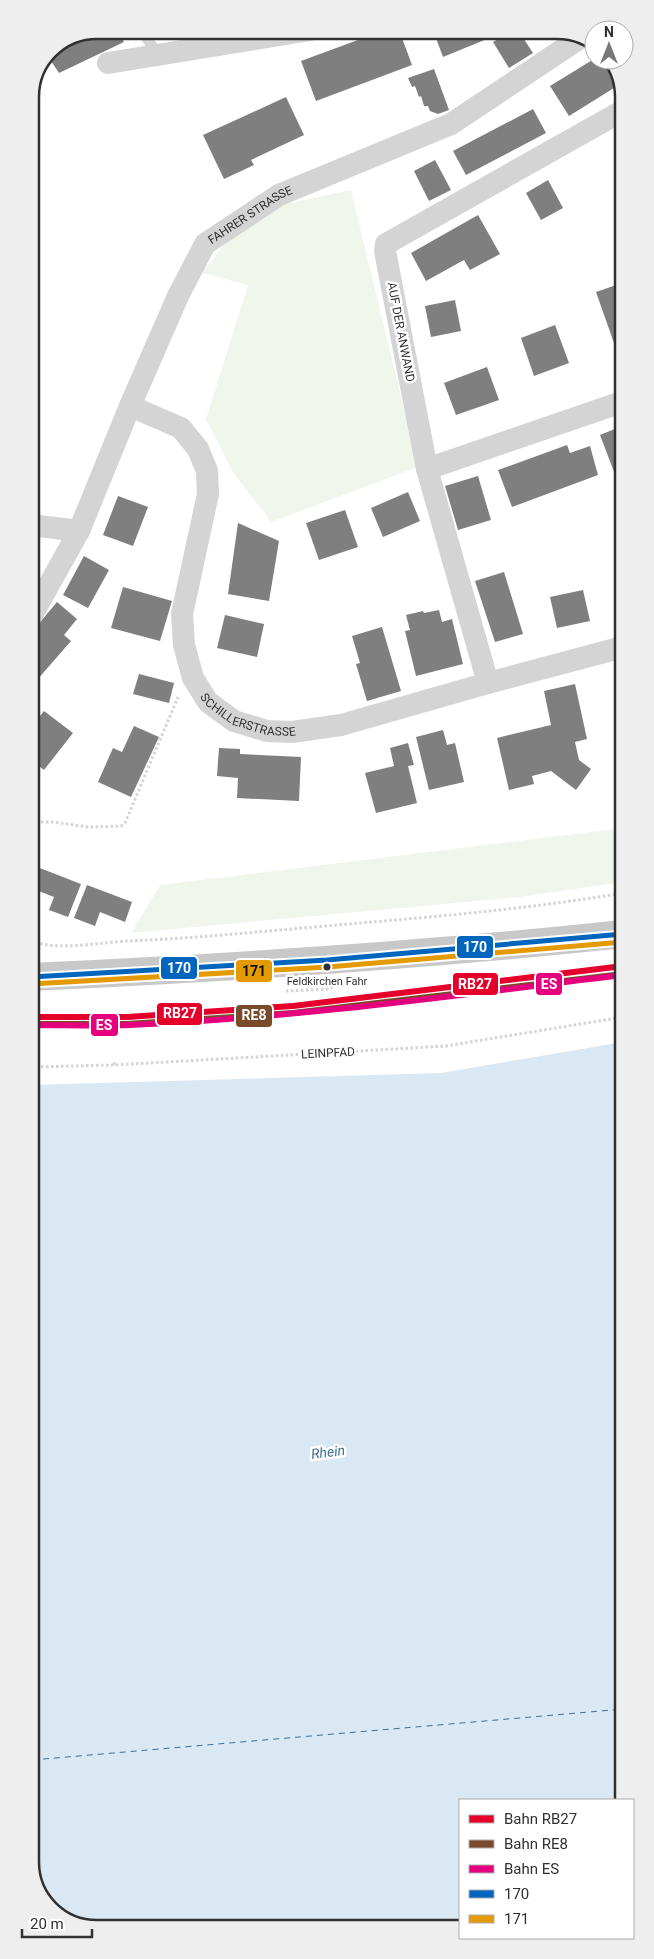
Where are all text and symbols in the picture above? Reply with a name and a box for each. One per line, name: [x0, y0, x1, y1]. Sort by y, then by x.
north arrow: [584, 20, 634, 70]
text: N: [604, 24, 614, 40]
street label: FAHRER STRASSE: [206, 183, 295, 247]
street label: AUF DER ANWAND: [384, 281, 418, 383]
street label: SCHILLERSTRASSE: [197, 691, 297, 739]
line badge: 170: [456, 935, 494, 959]
text: 170: [463, 939, 487, 955]
line badge: 170: [160, 956, 198, 980]
line badge: 171: [235, 959, 273, 983]
text: 170: [167, 960, 191, 976]
marker: Feldkirchen Fahr: [322, 962, 332, 972]
text: 171: [242, 963, 266, 979]
line badge: RB27: [452, 972, 499, 996]
line badge: ES: [535, 972, 563, 996]
place label: Feldkirchen Fahr: [287, 975, 368, 988]
text: RB27: [458, 976, 492, 992]
text: ES: [541, 976, 558, 992]
line badge: RB27: [156, 1002, 203, 1026]
line badge: RE8: [235, 1004, 273, 1028]
text: RB27: [163, 1005, 197, 1021]
text: RE8: [242, 1007, 266, 1023]
line badge: ES: [90, 1013, 119, 1037]
text: ES: [96, 1017, 113, 1033]
street label: LEINPFAD: [301, 1045, 355, 1061]
water label: Rhein: [310, 1442, 346, 1462]
legend: [459, 1799, 634, 1939]
text: Bahn RB27: [504, 1810, 577, 1828]
text: Bahn RE8: [504, 1835, 568, 1853]
text: Bahn ES: [504, 1860, 559, 1878]
text: 170: [504, 1885, 529, 1903]
scale bar: [22, 1906, 92, 1938]
text: 171: [504, 1910, 529, 1928]
text: 20 m: [30, 1915, 64, 1933]

